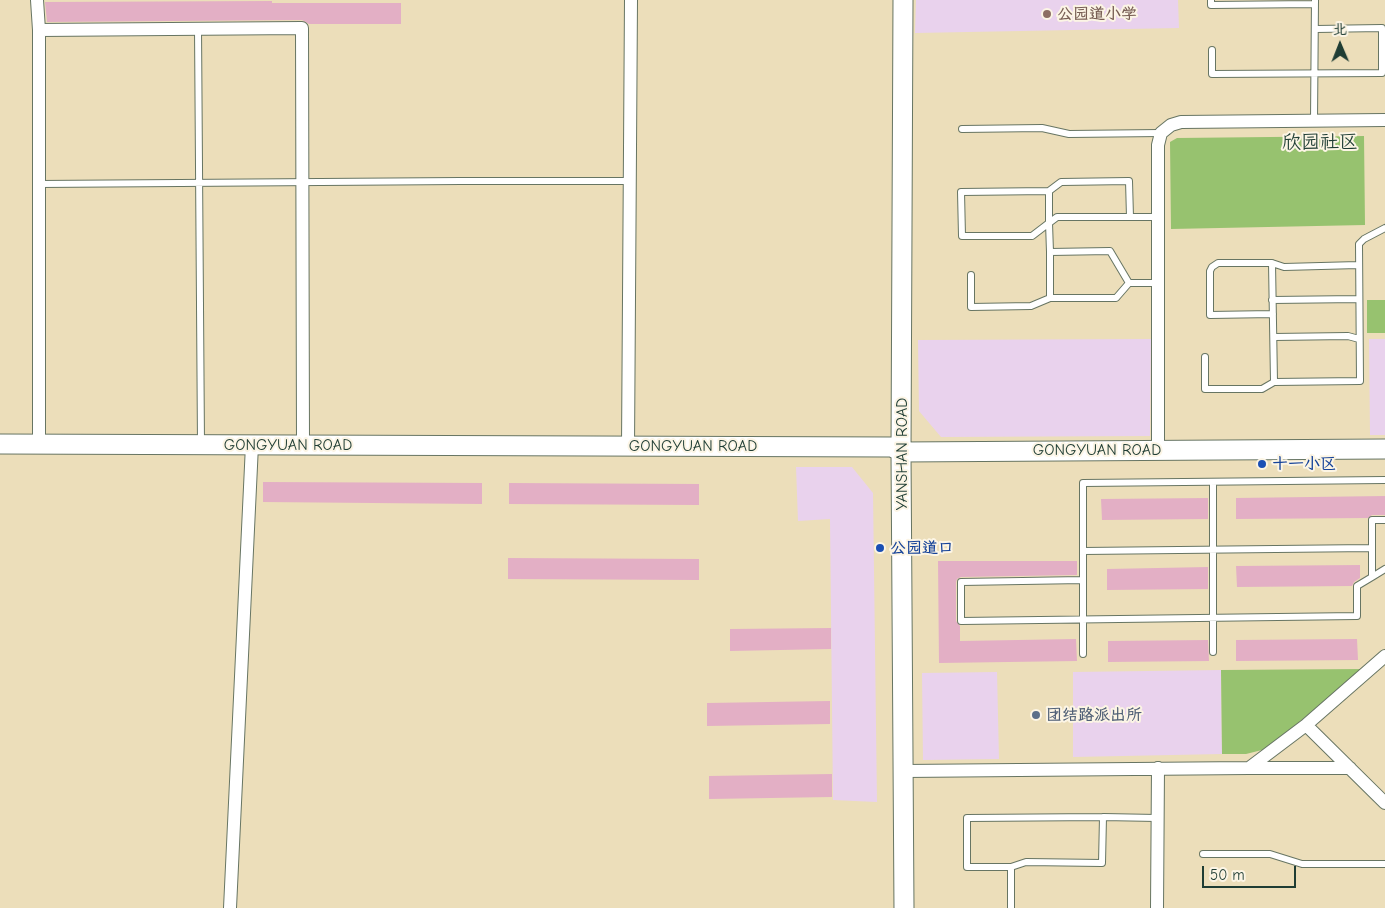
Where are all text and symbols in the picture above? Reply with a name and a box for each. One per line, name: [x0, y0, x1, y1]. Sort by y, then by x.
place label: 公园道小学: [1057, 4, 1137, 24]
marker: 公园道小学: [1041, 8, 1053, 20]
north arrow: [1315, 20, 1365, 70]
text: 北: [1333, 21, 1347, 38]
district label: 欣园社区: [1282, 132, 1358, 154]
street label: YANSHAN ROAD: [892, 398, 912, 510]
street label: GONGYUAN ROAD: [224, 435, 352, 455]
street label: GONGYUAN ROAD: [629, 436, 757, 456]
street label: GONGYUAN ROAD: [1033, 440, 1161, 460]
place label: 十一小区: [1272, 454, 1336, 474]
marker: 十一小区: [1256, 458, 1268, 470]
place label: 公园道口: [890, 538, 954, 558]
marker: 公园道口: [874, 542, 886, 554]
place label: 团结路派出所: [1046, 705, 1142, 725]
marker: 团结路派出所: [1030, 709, 1042, 721]
scale bar: [1205, 856, 1299, 888]
text: 50 m: [1210, 866, 1245, 884]

